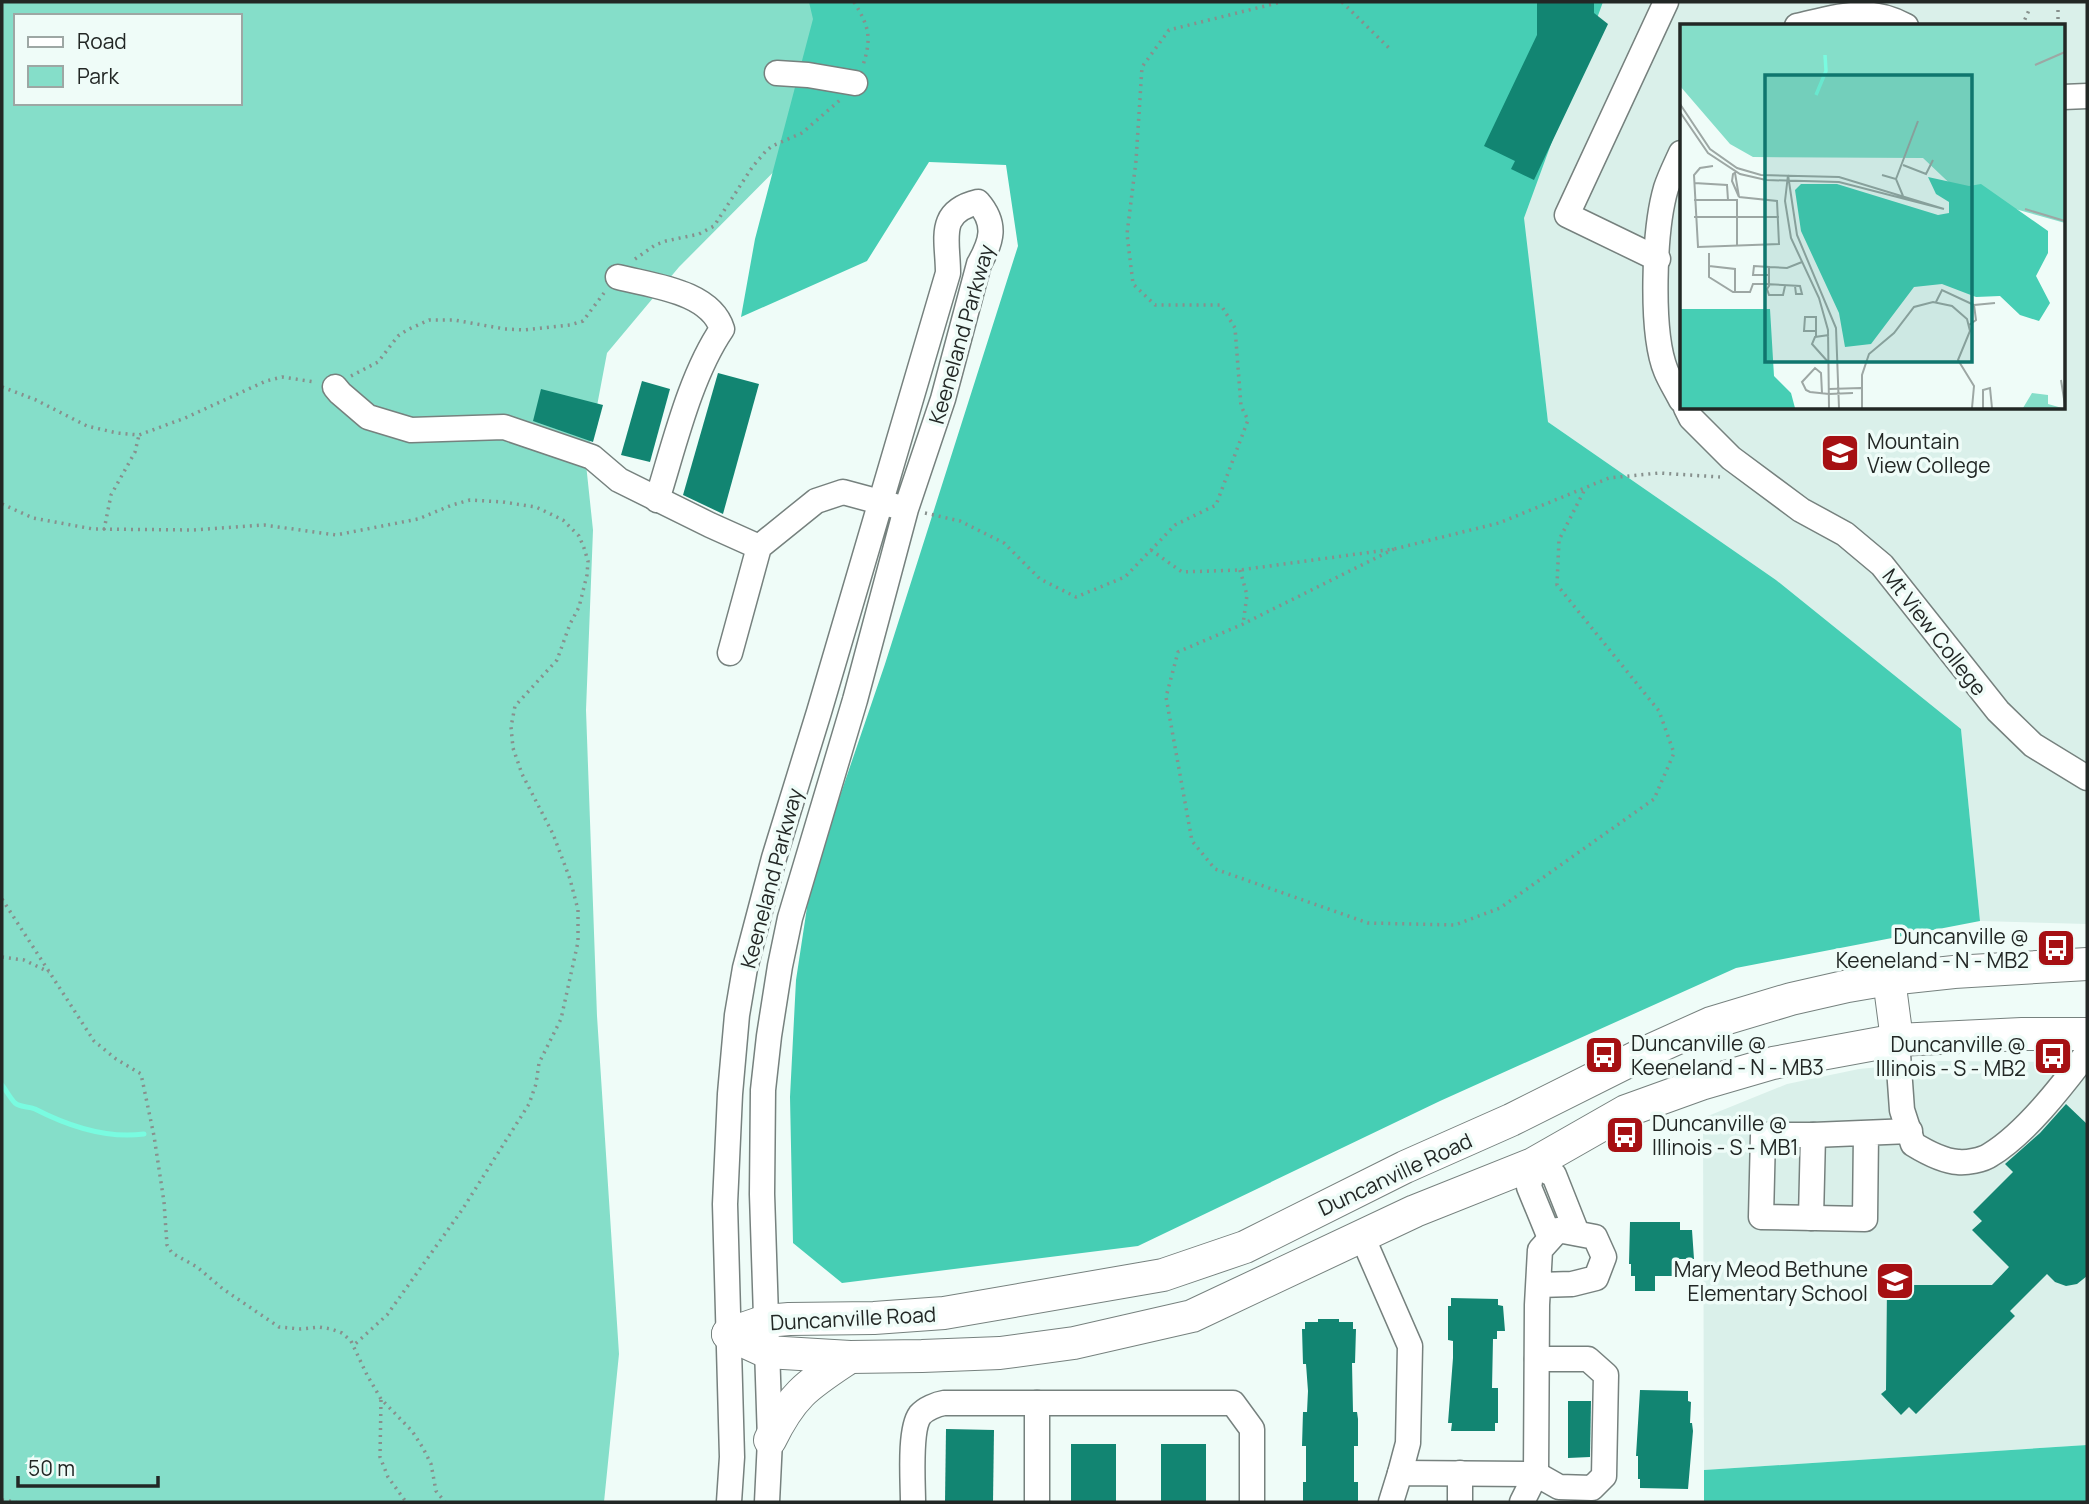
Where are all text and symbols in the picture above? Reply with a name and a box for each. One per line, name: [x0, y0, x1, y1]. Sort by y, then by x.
legend: [14, 14, 242, 105]
inset map: [1680, 24, 2064, 410]
text: Road: [77, 27, 127, 55]
text: Park: [77, 62, 119, 90]
street label: Keeneland Parkway: [922, 241, 1000, 427]
place label: Mountain View College: [1867, 427, 1991, 479]
school or university icon: Mountain View College: [1819, 432, 1861, 474]
street label: Mt View College: [1877, 563, 1993, 701]
street label: Keeneland Parkway: [733, 785, 809, 971]
place label: Duncanville @ Keeneland - N - MB2: [1836, 922, 2029, 974]
bus stop icon: Duncanville @ Keeneland - N - MB2: [2035, 927, 2077, 969]
place label: Duncanville @ Keeneland - N - MB3: [1631, 1029, 1824, 1081]
place label: Duncanville @ Illinois - S - MB2: [1876, 1030, 2026, 1082]
bus stop icon: Duncanville @ Keeneland - N - MB3: [1583, 1034, 1625, 1076]
bus stop icon: Duncanville @ Illinois - S - MB2: [2032, 1035, 2074, 1077]
place label: Duncanville @ Illinois - S - MB1: [1652, 1109, 1798, 1161]
bus stop icon: Duncanville @ Illinois - S - MB1: [1604, 1114, 1646, 1156]
street label: Duncanville Road: [1314, 1126, 1476, 1222]
place label: Mary Meod Bethune Elementary School: [1674, 1255, 1868, 1307]
school or university icon: Mary Meod Bethune Elementary School: [1874, 1260, 1916, 1302]
street label: Duncanville Road: [769, 1300, 937, 1336]
scale bar: [18, 1444, 158, 1488]
text: 50 m: [28, 1454, 75, 1482]

